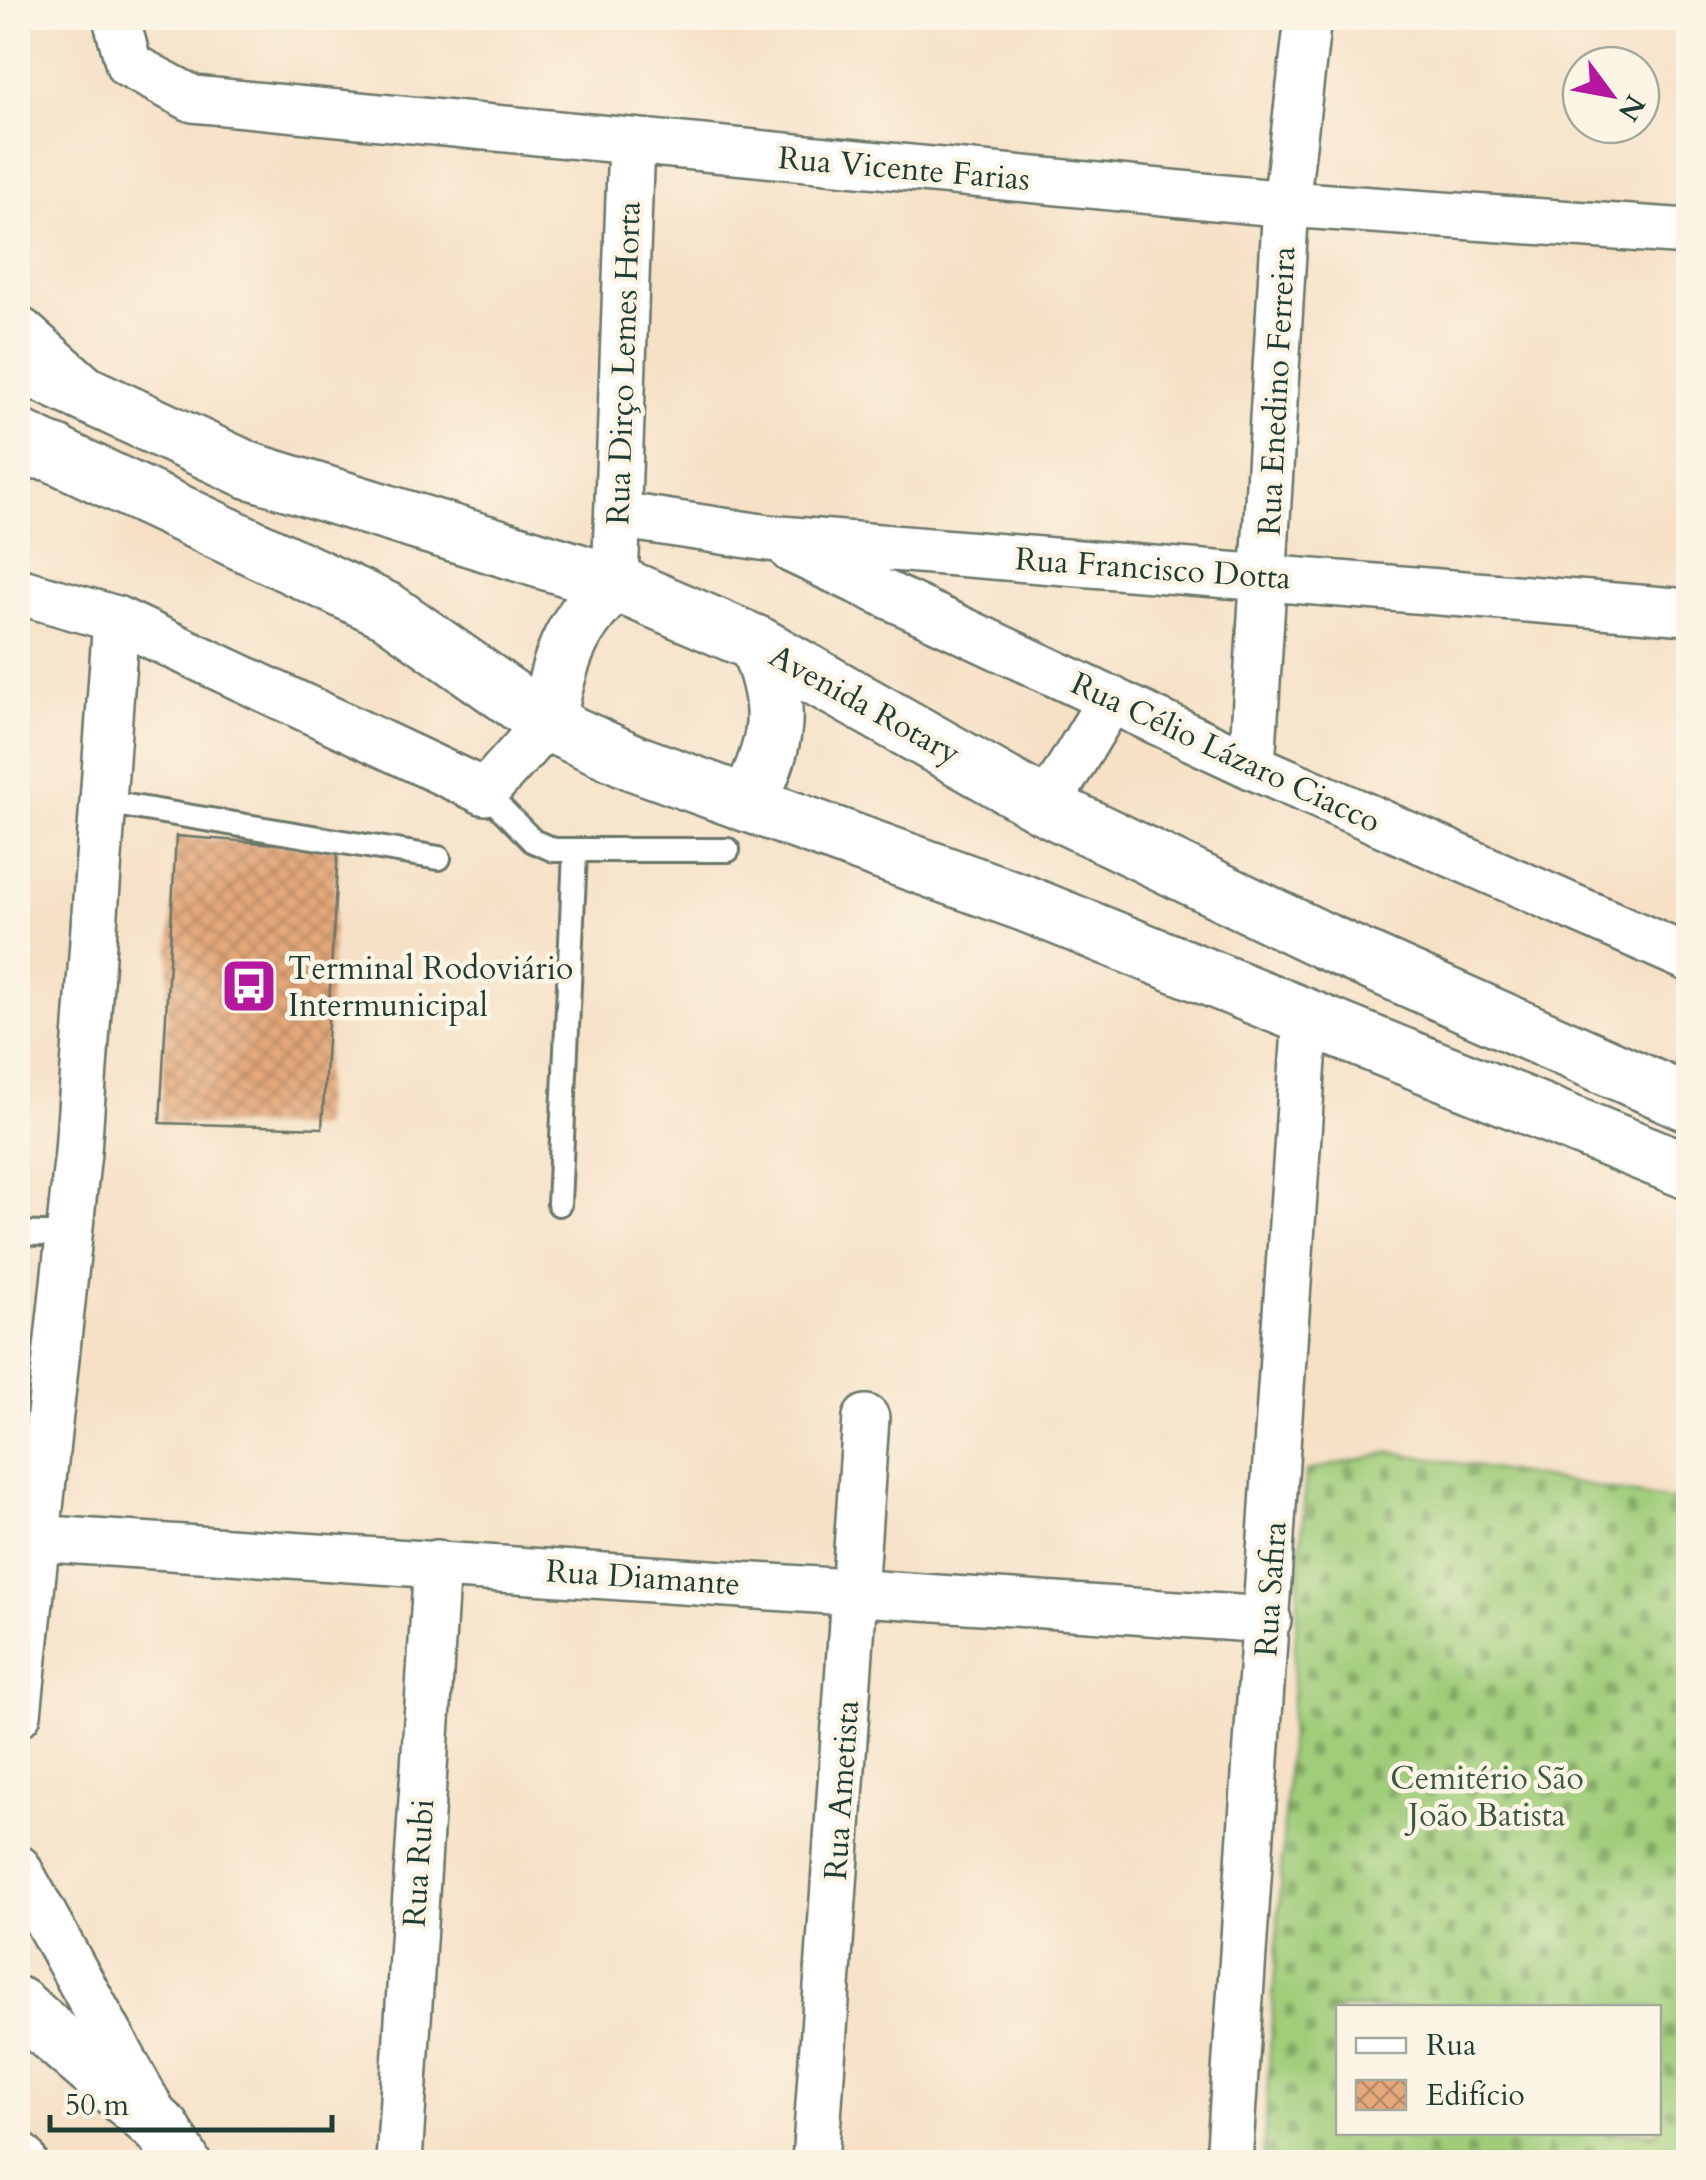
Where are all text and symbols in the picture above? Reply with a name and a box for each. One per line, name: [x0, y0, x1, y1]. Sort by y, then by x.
north arrow: [1561, 45, 1661, 145]
text: N: [1609, 87, 1654, 128]
street label: Rua Vicente Farias: [776, 136, 1032, 202]
street label: Rua Dirço Lemes Horta: [596, 200, 652, 526]
street label: Rua Enedino Ferreira: [1247, 245, 1307, 537]
street label: Rua Francisco Dotta: [1014, 537, 1292, 601]
street label: Avenida Rotary: [761, 634, 968, 776]
street label: Rua Célio Lázaro Ciacco: [1064, 662, 1388, 844]
place label: Terminal Rodoviário Intermunicipal: [288, 947, 573, 1028]
bus stop icon: Terminal Rodoviário Intermunicipal: [219, 956, 279, 1016]
street label: Rua Safira: [1244, 1520, 1298, 1658]
street label: Rua Diamante: [544, 1549, 742, 1607]
street label: Rua Ametista: [814, 1698, 870, 1882]
park label: Cemitério São João Batista: [1390, 1757, 1584, 1838]
street label: Rua Rubi: [393, 1798, 445, 1928]
legend: [1336, 2005, 1661, 2135]
text: Rua: [1426, 2025, 1476, 2066]
scale bar: [50, 2070, 332, 2132]
text: Edifício: [1426, 2075, 1525, 2116]
text: 50 m: [65, 2085, 130, 2126]

